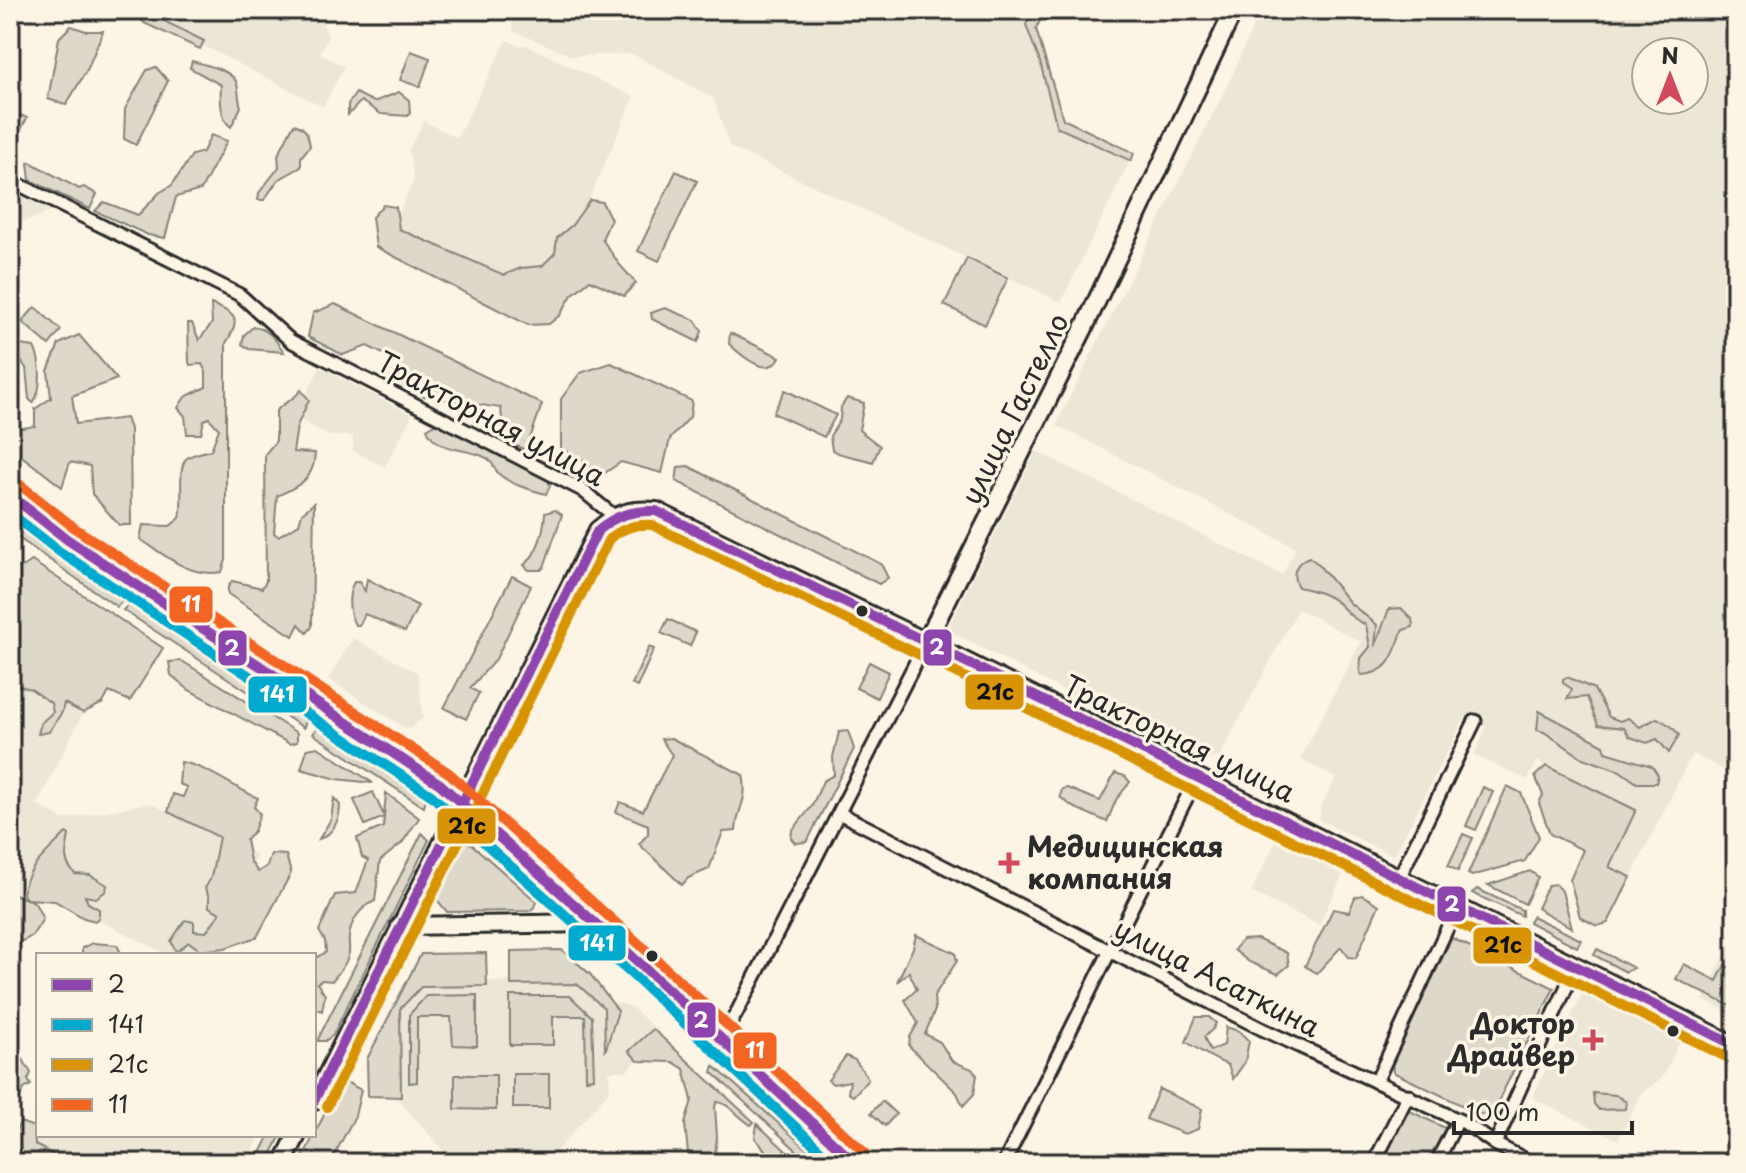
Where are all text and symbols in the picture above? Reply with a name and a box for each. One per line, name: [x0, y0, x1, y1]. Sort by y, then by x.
north arrow: [1630, 36, 1710, 116]
text: N: [1661, 38, 1679, 71]
street label: улица Гастелло: [949, 305, 1079, 511]
street label: Тракторная улица: [370, 339, 614, 496]
line badge: 11: [168, 585, 214, 624]
text: 11: [181, 586, 201, 619]
unlabelled marker: [854, 603, 870, 619]
line badge: 2: [922, 628, 953, 667]
line badge: 2: [217, 629, 248, 667]
text: 2: [929, 629, 945, 662]
text: 2: [224, 630, 240, 663]
street label: Тракторная улица: [1056, 663, 1303, 813]
line badge: 21с: [964, 673, 1025, 711]
text: 21с: [976, 674, 1014, 707]
line badge: 141: [247, 675, 308, 714]
text: 141: [260, 676, 294, 709]
line badge: 21с: [436, 807, 497, 845]
text: 21с: [448, 808, 486, 841]
place label: Медицинская компания: [1027, 824, 1224, 899]
marker: Медицинская компания: [998, 852, 1020, 874]
line badge: 2: [1436, 885, 1467, 923]
text: 2: [1444, 886, 1460, 919]
street label: улица Асаткина: [1107, 906, 1329, 1047]
line badge: 141: [567, 924, 627, 962]
text: 141: [580, 925, 614, 958]
line badge: 21с: [1472, 926, 1533, 965]
text: 21с: [1484, 927, 1522, 960]
unlabelled marker: [644, 948, 660, 964]
legend: [36, 953, 316, 1137]
text: 2: [108, 965, 125, 1001]
line badge: 2: [686, 1001, 717, 1039]
place label: Доктор Драйвер: [1447, 1001, 1575, 1076]
text: 2: [693, 1002, 709, 1035]
text: 141: [108, 1005, 144, 1041]
unlabelled marker: [1665, 1023, 1681, 1039]
marker: Доктор Драйвер: [1582, 1029, 1604, 1051]
line badge: 11: [732, 1031, 778, 1070]
text: 11: [745, 1032, 765, 1065]
text: 21с: [108, 1045, 148, 1081]
text: 11: [108, 1085, 128, 1121]
scale bar: [1454, 1085, 1632, 1135]
text: 100 m: [1466, 1093, 1539, 1129]

